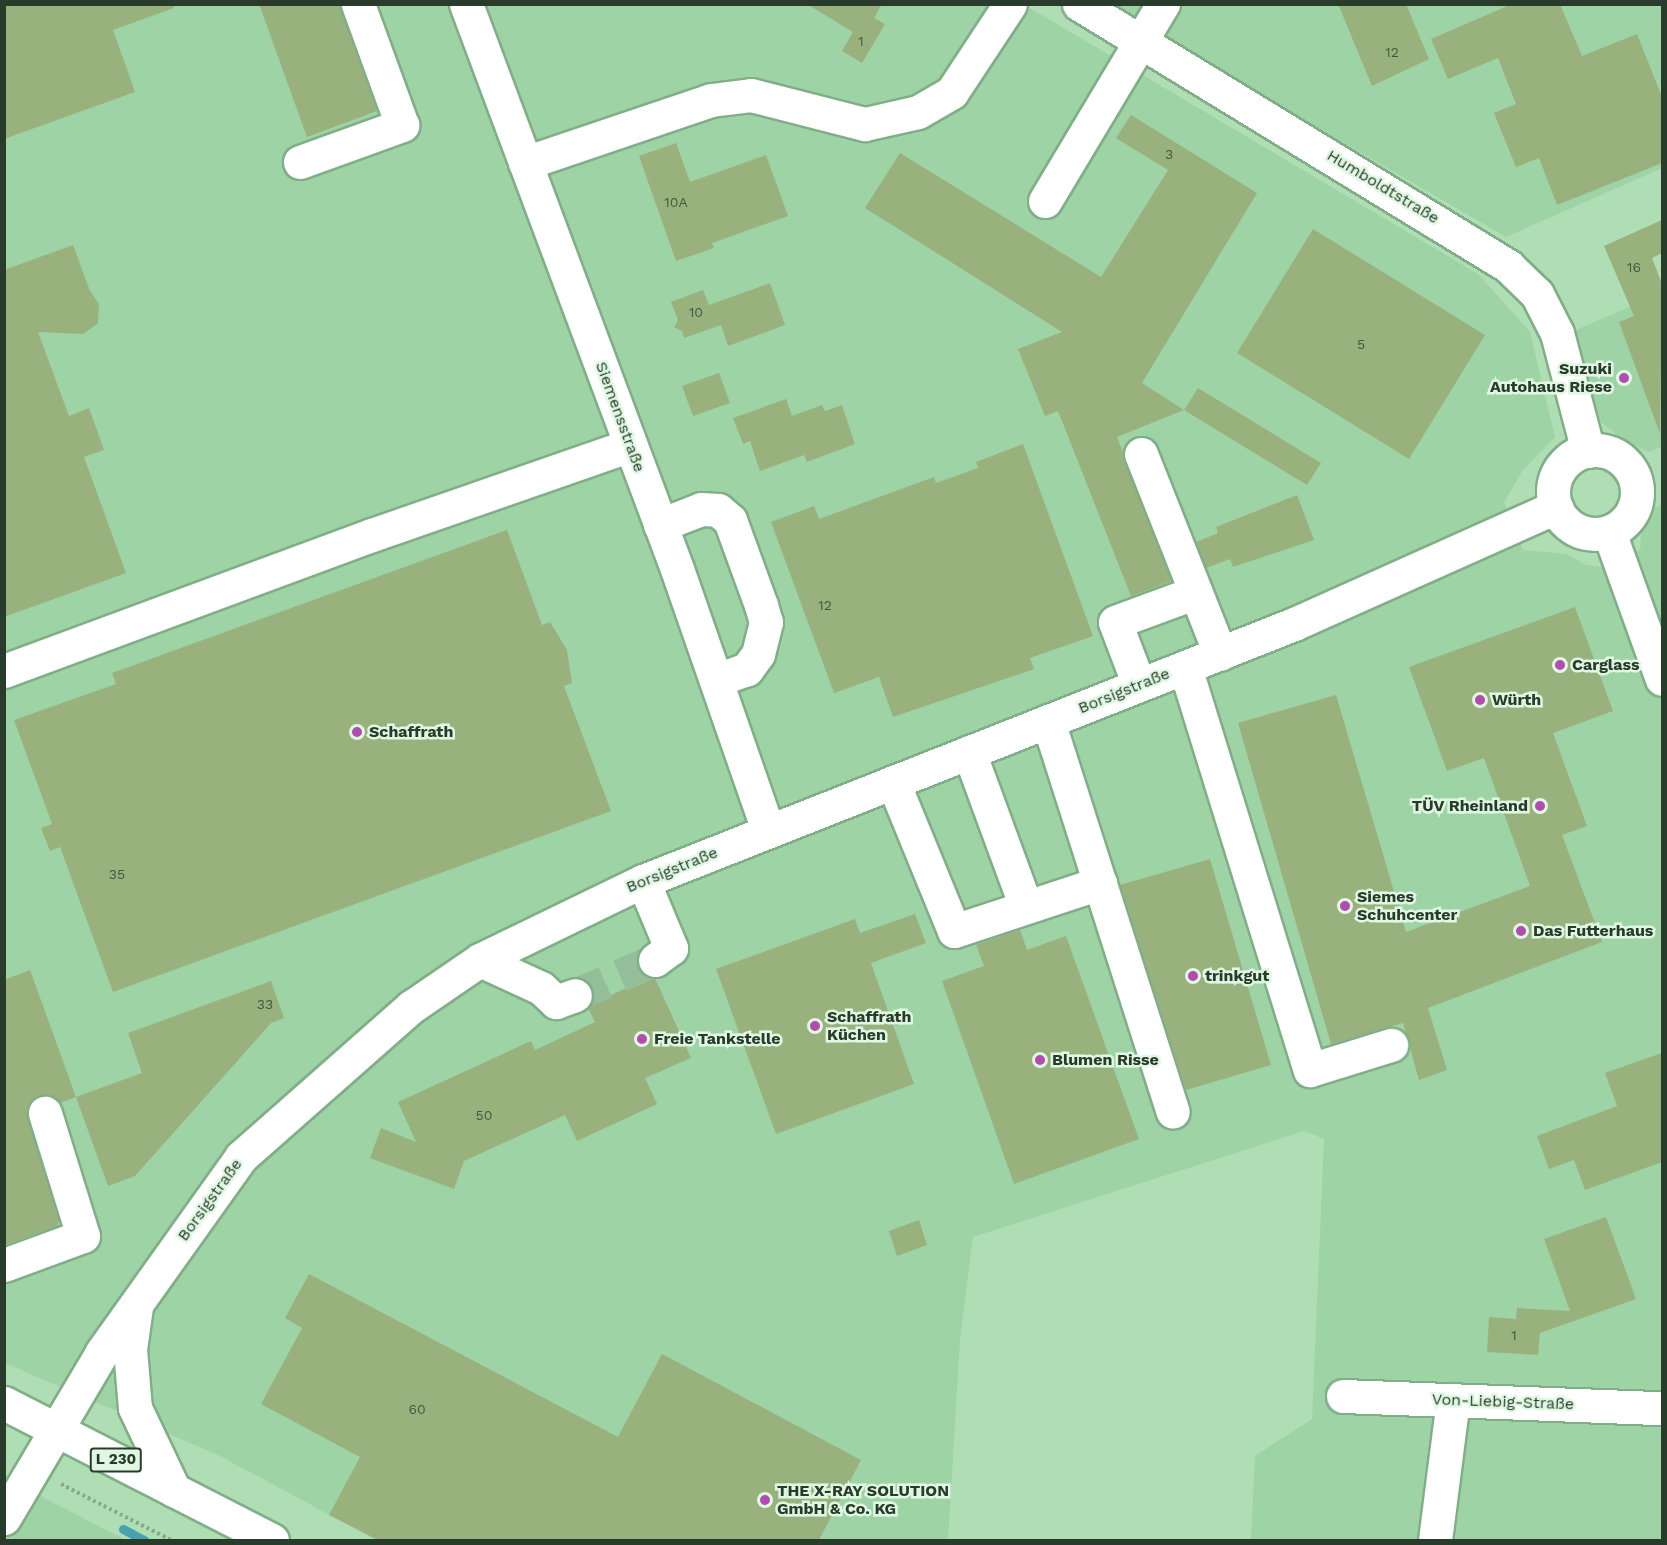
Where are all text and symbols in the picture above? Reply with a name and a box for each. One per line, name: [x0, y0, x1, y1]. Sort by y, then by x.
house number: 1: [858, 33, 864, 49]
house number: 12: [1385, 44, 1399, 60]
house number: 3: [1165, 146, 1173, 162]
street label: Humboldtstraße: [1323, 146, 1443, 228]
house number: 10A: [664, 194, 688, 210]
house number: 16: [1627, 259, 1641, 275]
house number: 10: [689, 304, 703, 320]
house number: 5: [1357, 336, 1365, 352]
street label: Siemensstraße: [591, 359, 649, 475]
place label: Suzuki Autohaus Riese: [1490, 359, 1612, 397]
marker: Suzuki Autohaus Riese: [1617, 371, 1631, 385]
house number: 12: [818, 597, 832, 613]
place label: Carglass: [1572, 655, 1640, 675]
marker: Carglass: [1553, 658, 1567, 672]
street label: Borsigstraße: [1075, 664, 1173, 718]
place label: Würth: [1492, 690, 1541, 710]
marker: Würth: [1473, 693, 1487, 707]
place label: Schaffrath: [369, 722, 453, 742]
marker: Schaffrath: [350, 725, 364, 739]
place label: TÜV Rheinland: [1411, 796, 1528, 816]
marker: TÜV Rheinland: [1533, 799, 1547, 813]
street label: Borsigstraße: [623, 843, 721, 897]
house number: 35: [109, 866, 125, 882]
place label: Siemes Schuhcenter: [1357, 887, 1457, 925]
marker: Siemes Schuhcenter: [1338, 899, 1352, 913]
place label: Das Futterhaus: [1533, 921, 1653, 941]
marker: Das Futterhaus: [1514, 924, 1528, 938]
place label: trinkgut: [1205, 966, 1269, 986]
marker: trinkgut: [1186, 969, 1200, 983]
house number: 33: [257, 996, 273, 1012]
place label: Schaffrath Küchen: [827, 1007, 911, 1045]
marker: Schaffrath Küchen: [808, 1019, 822, 1033]
place label: Freie Tankstelle: [654, 1029, 781, 1049]
marker: Freie Tankstelle: [635, 1032, 649, 1046]
place label: Blumen Risse: [1052, 1050, 1159, 1070]
marker: Blumen Risse: [1033, 1053, 1047, 1067]
house number: 50: [476, 1107, 492, 1123]
street label: Borsigstraße: [174, 1155, 246, 1245]
house number: 1: [1511, 1327, 1517, 1343]
street label: Von-Liebig-Straße: [1432, 1390, 1574, 1414]
house number: 60: [408, 1401, 426, 1417]
road number: L 230: [89, 1448, 143, 1472]
place label: THE X-RAY SOLUTION GmbH & Co. KG: [777, 1481, 950, 1519]
marker: THE X-RAY SOLUTION GmbH & Co. KG: [758, 1493, 772, 1507]

